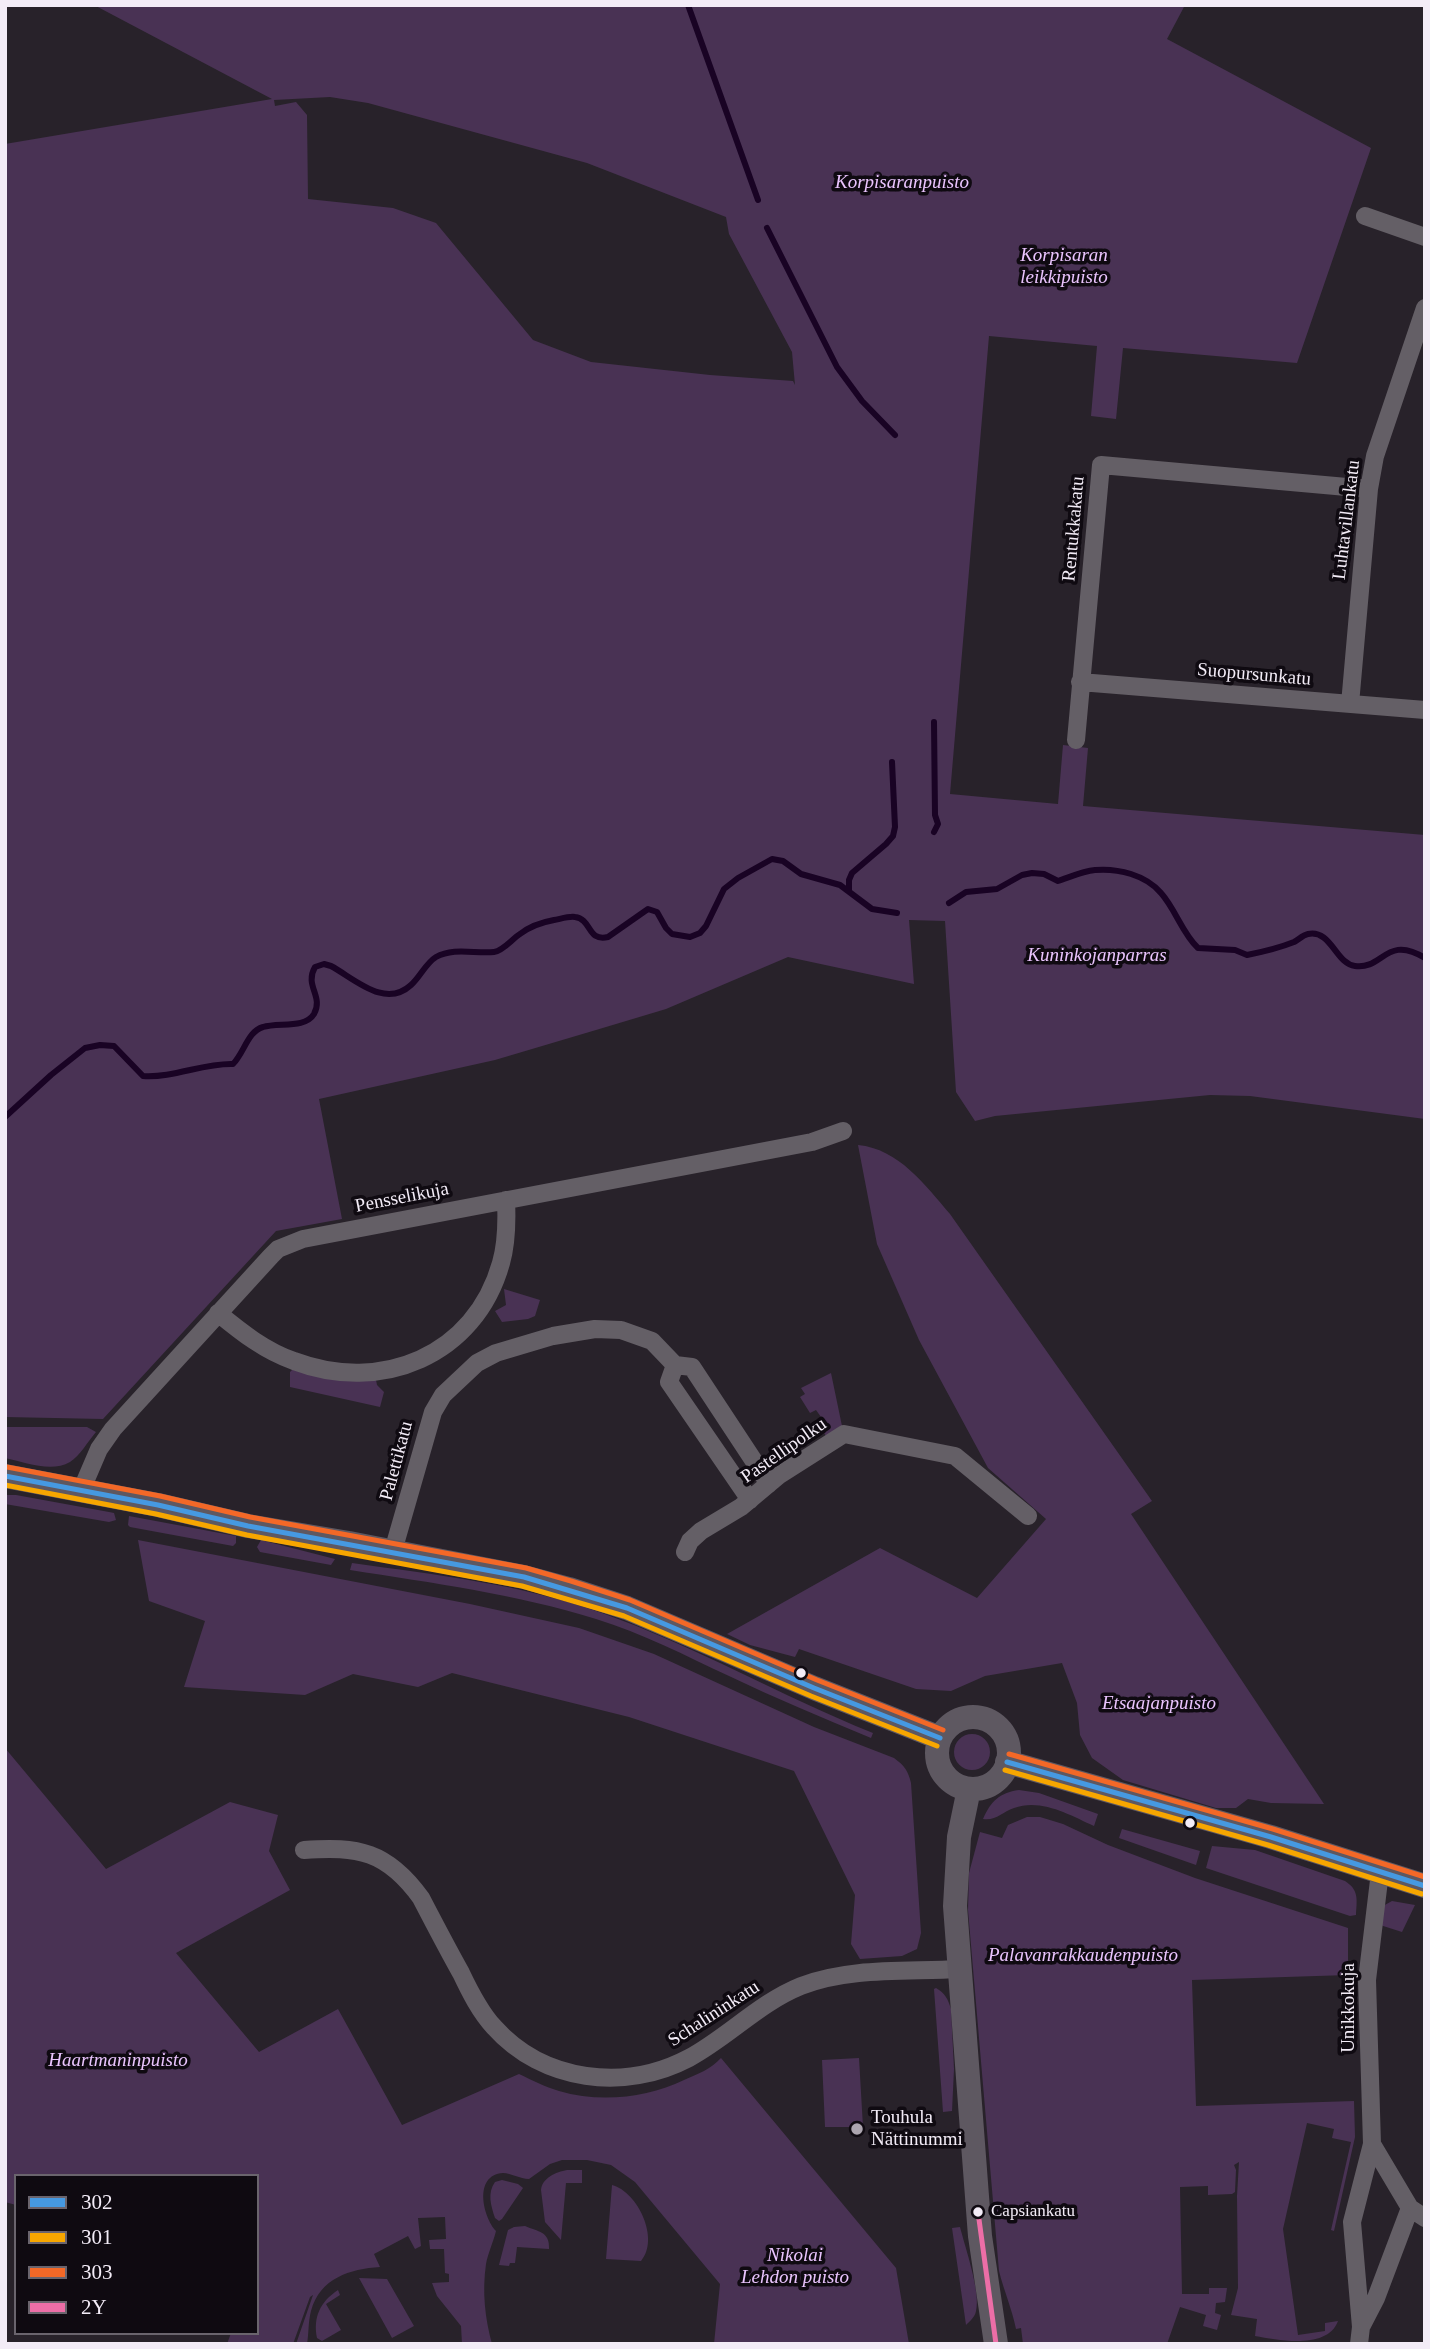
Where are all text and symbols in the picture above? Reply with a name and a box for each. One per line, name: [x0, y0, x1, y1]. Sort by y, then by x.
park label: Korpisaranpuisto: [835, 172, 969, 194]
park label: Korpisaran leikkipuisto: [1020, 245, 1108, 289]
street label: Luhtavillankatu: [1328, 459, 1366, 581]
street label: Rentukkakatu: [1058, 475, 1090, 583]
street label: Suopursunkatu: [1196, 659, 1312, 691]
park label: Kuninkojanparras: [1027, 945, 1167, 967]
street label: Pensselikuja: [353, 1178, 451, 1218]
street label: Pastellipolku: [737, 1413, 831, 1489]
street label: Palettikatu: [375, 1419, 419, 1503]
unlabelled marker: [794, 1666, 808, 1680]
park label: Etsaajanpuisto: [1102, 1693, 1216, 1715]
unlabelled marker: [1183, 1816, 1197, 1830]
park label: Palavanrakkaudenpuisto: [988, 1945, 1178, 1967]
street label: Unikkokuja: [1338, 1963, 1360, 2053]
street label: Schalininkatu: [664, 1976, 764, 2052]
park label: Haartmaninpuisto: [48, 2050, 188, 2072]
place label: Touhula Nättinummi: [871, 2107, 963, 2151]
marker: Touhula Nättinummi: [849, 2121, 865, 2137]
legend: [14, 2174, 259, 2335]
text: 302: [81, 2190, 113, 2214]
place label: Capsiankatu: [991, 2202, 1075, 2222]
marker: Capsiankatu: [971, 2205, 985, 2219]
text: 301: [81, 2225, 113, 2249]
park label: Nikolai Lehdon puisto: [741, 2245, 849, 2289]
text: 303: [81, 2260, 113, 2284]
text: 2Y: [81, 2295, 107, 2319]

